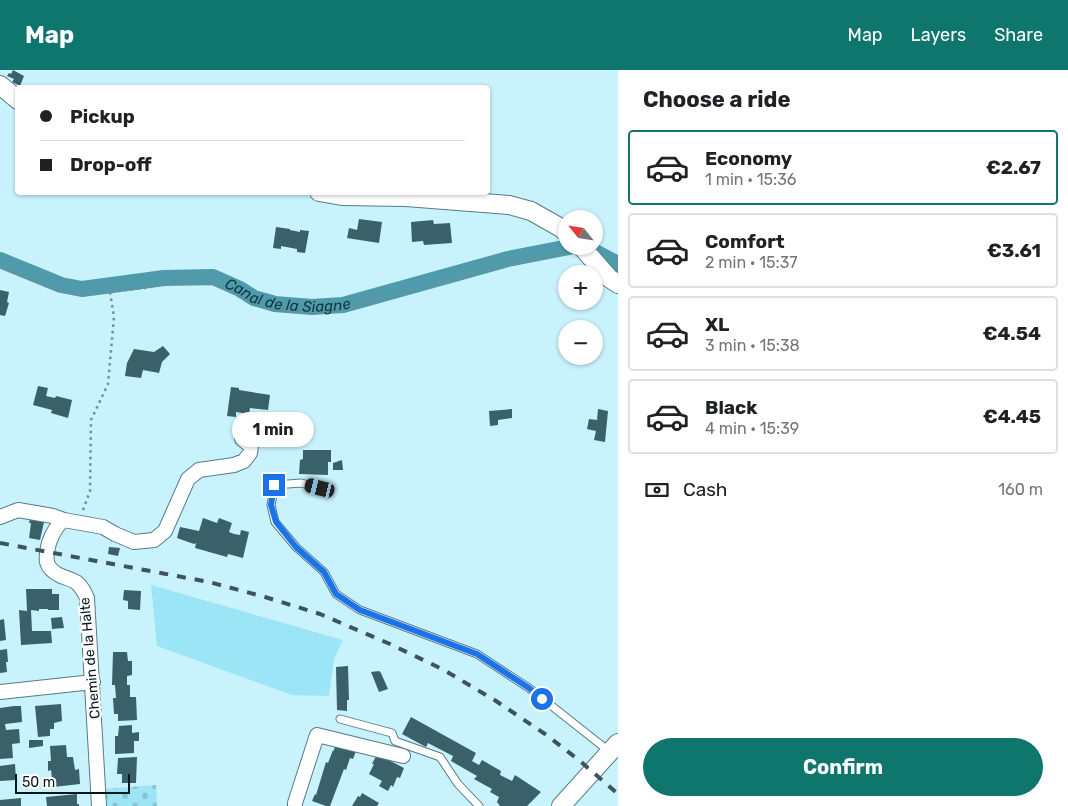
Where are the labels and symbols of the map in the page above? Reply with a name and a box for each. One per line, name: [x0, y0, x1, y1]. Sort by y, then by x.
north arrow: [558, 210, 602, 255]
water label: Canal de la Siagne: [222, 275, 353, 316]
callout: 1 min: [233, 412, 315, 448]
route end: [263, 474, 285, 496]
car: [303, 477, 336, 499]
street label: Chemin de la Halte: [76, 596, 104, 720]
route start: [531, 688, 553, 710]
scale bar: [15, 771, 130, 794]

